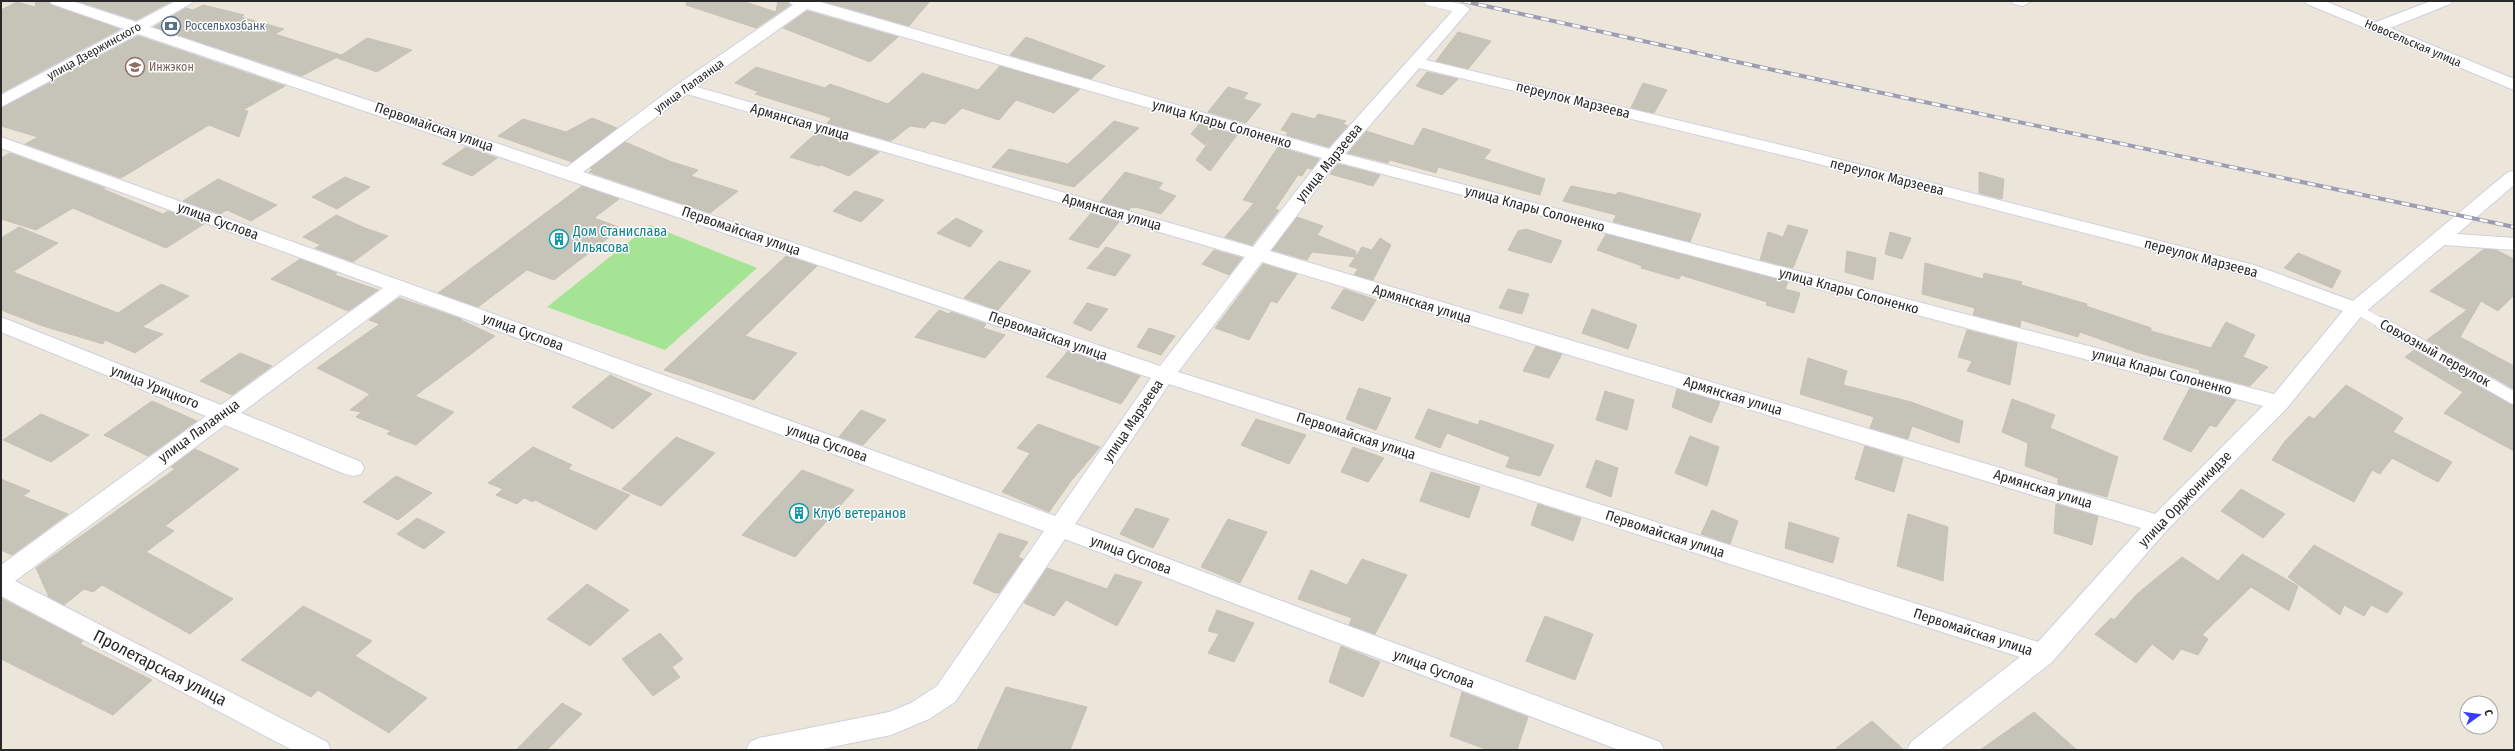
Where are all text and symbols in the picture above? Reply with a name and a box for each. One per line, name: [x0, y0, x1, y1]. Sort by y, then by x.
bank icon: Россельхозбанк: [160, 15, 182, 37]
street label: Новосельская улица: [2363, 16, 2464, 70]
street label: улица Дзержинского: [45, 19, 143, 83]
place label: Россельхозбанк: [185, 19, 265, 33]
school or university icon: Инжэкон: [124, 56, 146, 78]
street label: улица Лалаянца: [652, 56, 727, 116]
place label: Инжэкон: [149, 60, 194, 74]
street label: переулок Марзеева: [1514, 78, 1632, 122]
street label: улица Клары Солоненко: [1150, 96, 1294, 152]
street label: Первомайская улица: [372, 99, 496, 155]
street label: Армянская улица: [749, 100, 852, 144]
street label: улица Марзеева: [1292, 120, 1366, 206]
street label: переулок Марзеева: [1828, 155, 1946, 199]
street label: улица Клары Солоненко: [1463, 182, 1607, 236]
street label: Армянская улица: [1061, 190, 1164, 234]
street label: улица Суслова: [175, 198, 261, 244]
street label: Первомайская улица: [679, 203, 803, 259]
place label: Дом Станислава Ильясова: [572, 223, 667, 256]
building icon: Дом Станислава Ильясова: [548, 228, 570, 250]
street label: переулок Марзеева: [2142, 235, 2260, 281]
street label: улица Клары Солоненко: [1777, 264, 1921, 318]
street label: Армянская улица: [1371, 281, 1474, 327]
street label: Первомайская улица: [986, 308, 1110, 364]
street label: улица Суслова: [480, 309, 566, 355]
street label: Совхозный переулок: [2377, 316, 2494, 391]
street label: улица Клары Солоненко: [2090, 345, 2234, 399]
street label: улица Урицкого: [108, 362, 202, 412]
street label: Армянская улица: [1682, 373, 1785, 419]
street label: улица Марзеева: [1099, 376, 1167, 466]
street label: улица Лалаянца: [155, 396, 243, 466]
street label: Первомайская улица: [1294, 409, 1418, 463]
street label: улица Суслова: [784, 420, 870, 466]
street label: улица Орджоникидзе: [2135, 447, 2235, 551]
street label: Армянская улица: [1992, 466, 2095, 512]
building icon: Клуб ветеранов: [788, 502, 810, 524]
place label: Клуб ветеранов: [813, 505, 906, 522]
street label: Первомайская улица: [1603, 507, 1727, 561]
street label: улица Суслова: [1088, 532, 1174, 578]
street label: Первомайская улица: [1911, 605, 2035, 659]
street label: Пролетарская улица: [90, 625, 230, 711]
street label: улица Суслова: [1391, 646, 1477, 692]
north arrow: [2459, 695, 2499, 735]
text: С: [2481, 708, 2495, 717]

